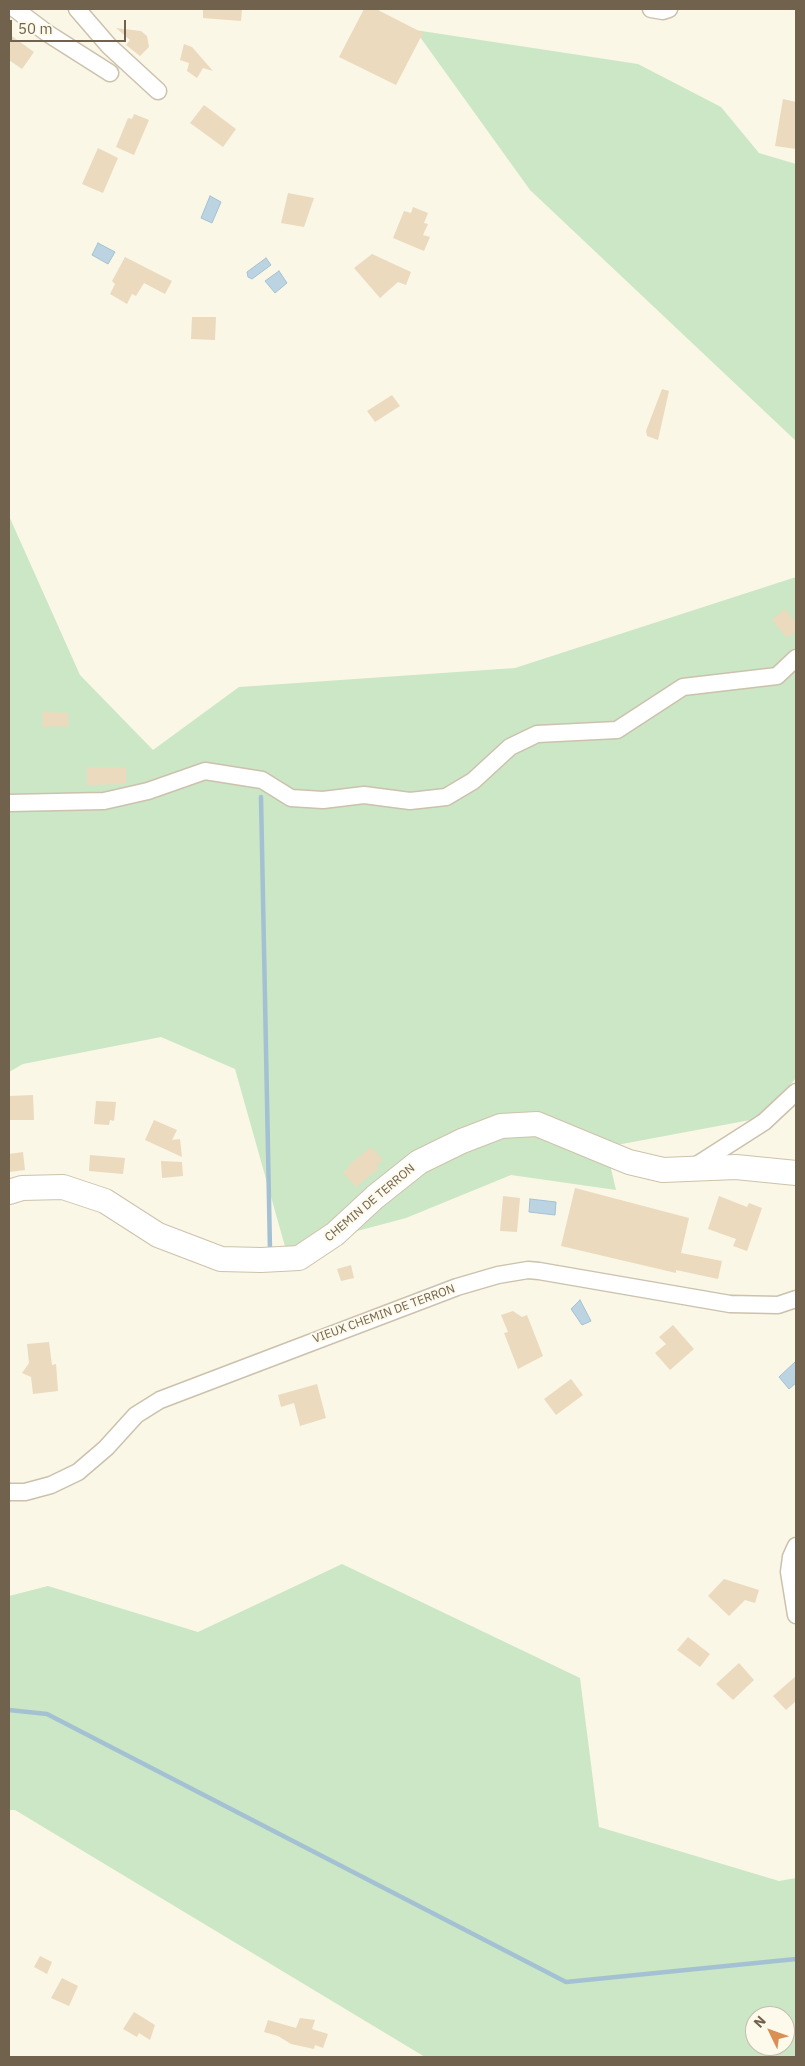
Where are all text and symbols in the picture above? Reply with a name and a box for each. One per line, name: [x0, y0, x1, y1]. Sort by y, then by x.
scale bar: [12, 10, 129, 42]
text: 50 m: [18, 19, 53, 38]
street label: CHEMIN DE TERRON: [322, 1161, 418, 1245]
street label: VIEUX CHEMIN DE TERRON: [311, 1282, 457, 1346]
north arrow: [745, 2006, 795, 2056]
text: N: [750, 2012, 770, 2031]

